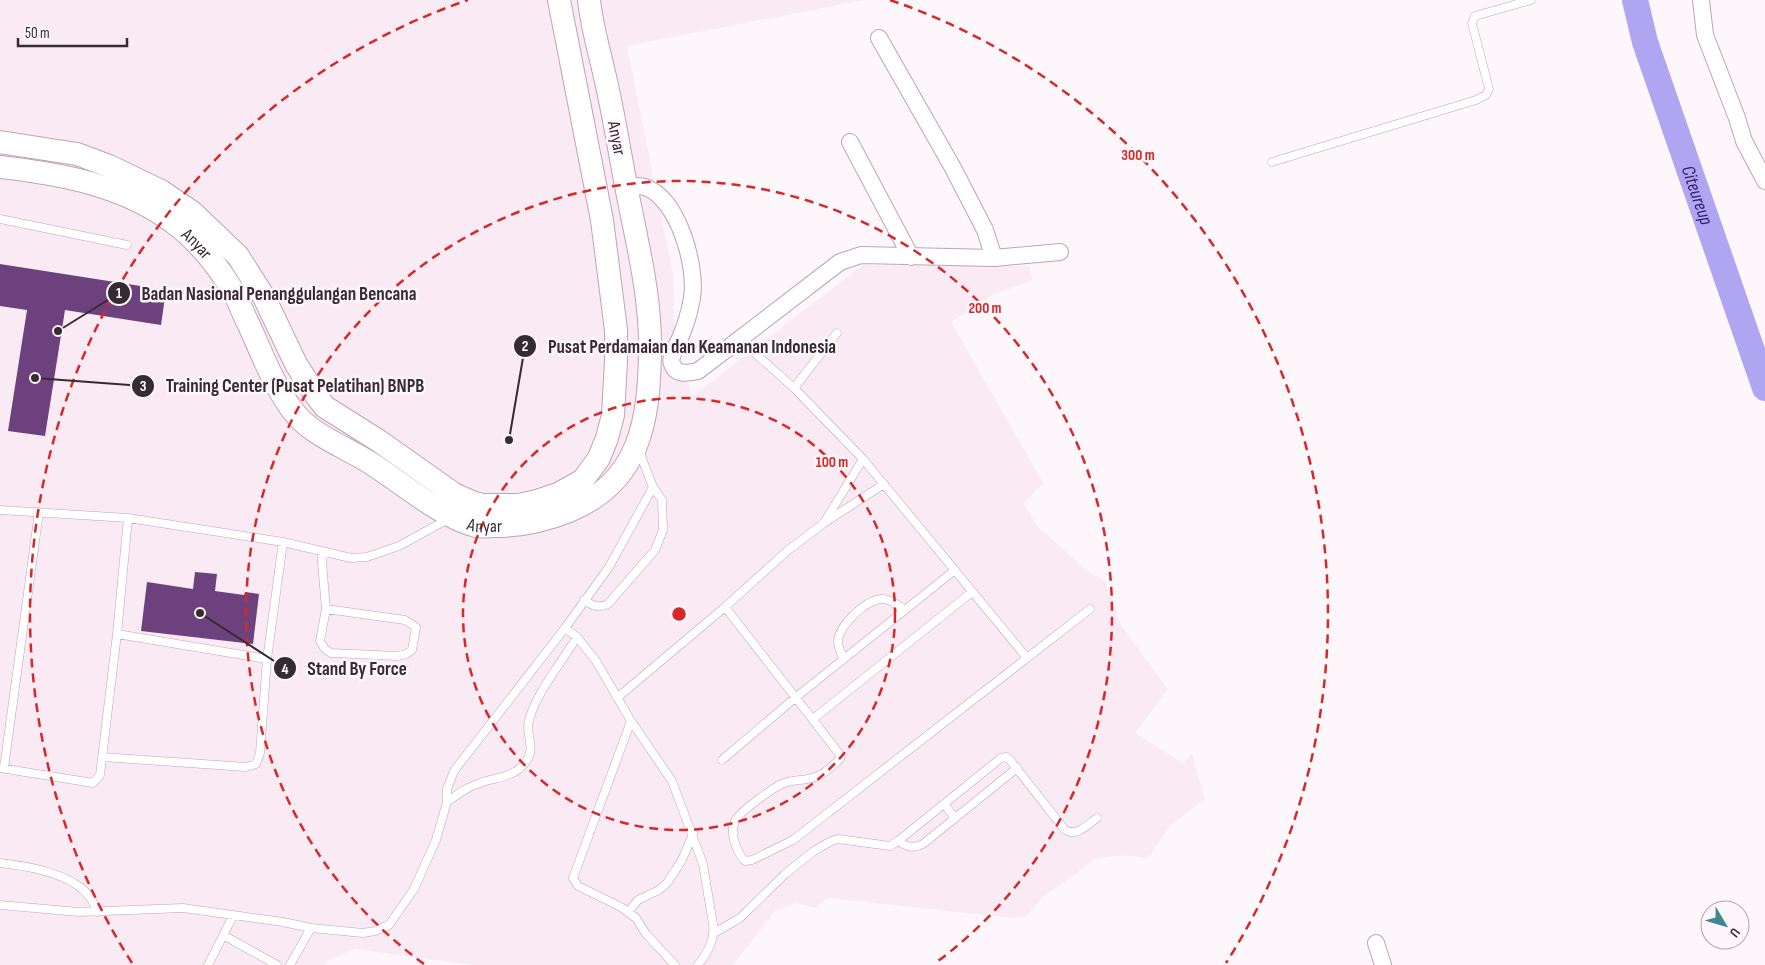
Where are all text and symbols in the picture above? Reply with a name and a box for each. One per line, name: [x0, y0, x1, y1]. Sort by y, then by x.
scale bar: [18, 15, 126, 47]
text: 50 m: [25, 24, 50, 43]
street label: Anyar: [603, 118, 630, 157]
text: 300 m: [1121, 146, 1155, 165]
water label: Citeureup: [1676, 163, 1718, 228]
street label: Anyar: [176, 224, 216, 264]
callout: Badan Nasional Penanggulangan Bencana: [107, 276, 427, 310]
text: Badan Nasional Penanggulangan Bencana: [141, 283, 417, 306]
text: 1: [116, 284, 122, 303]
text: 200 m: [968, 299, 1002, 318]
callout: Pusat Perdamaian dan Keamanan Indonesia: [513, 329, 846, 363]
text: Pusat Perdamaian dan Keamanan Indonesia: [548, 336, 836, 359]
text: 2: [522, 337, 528, 356]
callout: Training Center (Pusat Pelatihan) BNPB: [130, 369, 434, 403]
text: Training Center (Pusat Pelatihan) BNPB: [166, 375, 424, 398]
text: 3: [140, 377, 147, 396]
text: 100 m: [816, 453, 848, 472]
street label: Anyar: [464, 514, 502, 538]
centre of rings: [670, 605, 688, 623]
callout: Stand By Force: [273, 651, 417, 685]
text: Stand By Force: [307, 658, 407, 681]
text: 4: [282, 660, 289, 679]
north arrow: [1700, 900, 1750, 950]
text: U: [1726, 925, 1744, 941]

